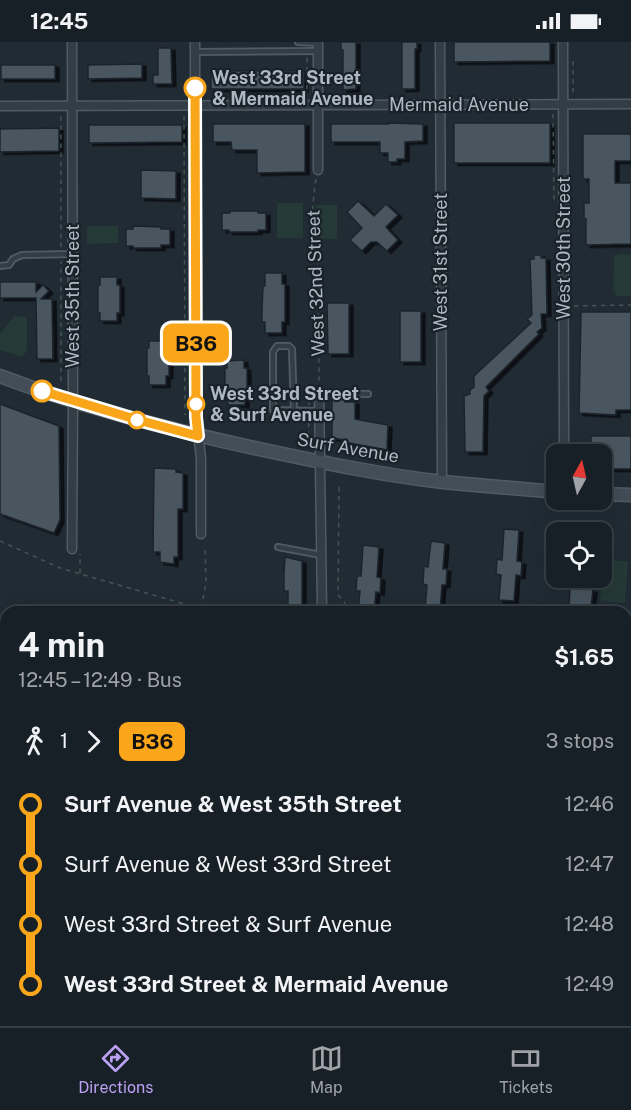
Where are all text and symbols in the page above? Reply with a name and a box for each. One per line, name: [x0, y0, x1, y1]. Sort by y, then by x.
text: 12:45: [30, 8, 88, 34]
place label: West 33rd Street & Mermaid Avenue: [212, 67, 373, 109]
marker: West 33rd Street & Mermaid Avenue: [184, 77, 206, 99]
street label: Mermaid Avenue: [389, 94, 529, 115]
street label: West 30th Street: [553, 176, 574, 320]
street label: West 31st Street: [430, 193, 451, 331]
street label: West 32nd Street: [302, 209, 329, 357]
street label: West 35th Street: [62, 224, 83, 368]
line badge: B36: [162, 324, 230, 362]
text: B36: [175, 331, 217, 356]
unlabelled marker: [31, 380, 53, 402]
place label: West 33rd Street & Surf Avenue: [210, 383, 359, 425]
marker: West 33rd Street & Surf Avenue: [187, 395, 205, 413]
unlabelled marker: [128, 411, 146, 429]
street label: Surf Avenue: [295, 428, 401, 467]
north arrow: [546, 444, 612, 510]
map controls: [546, 444, 612, 588]
button: locate: [546, 522, 612, 588]
text: 4 min: [18, 626, 105, 664]
text: $1.65: [554, 644, 614, 670]
text: 12:45 – 12:49 · Bus: [18, 668, 182, 692]
icon: walk: [18, 725, 51, 758]
icon: forward: [77, 725, 110, 758]
text: 1: [60, 729, 68, 753]
text: B36: [131, 729, 173, 754]
text: 3 stops: [546, 729, 614, 753]
text: Surf Avenue & West 35th Street: [64, 791, 402, 817]
text: 12:46: [565, 792, 614, 816]
text: Surf Avenue & West 33rd Street: [64, 851, 392, 877]
text: 12:47: [565, 852, 614, 876]
text: West 33rd Street & Surf Avenue: [64, 911, 392, 937]
text: 12:48: [564, 912, 614, 936]
text: West 33rd Street & Mermaid Avenue: [64, 971, 448, 997]
text: 12:49: [565, 972, 614, 996]
tab: Directions: [78, 1042, 153, 1097]
tab: Map: [310, 1042, 343, 1097]
tab: Tickets: [499, 1042, 553, 1097]

